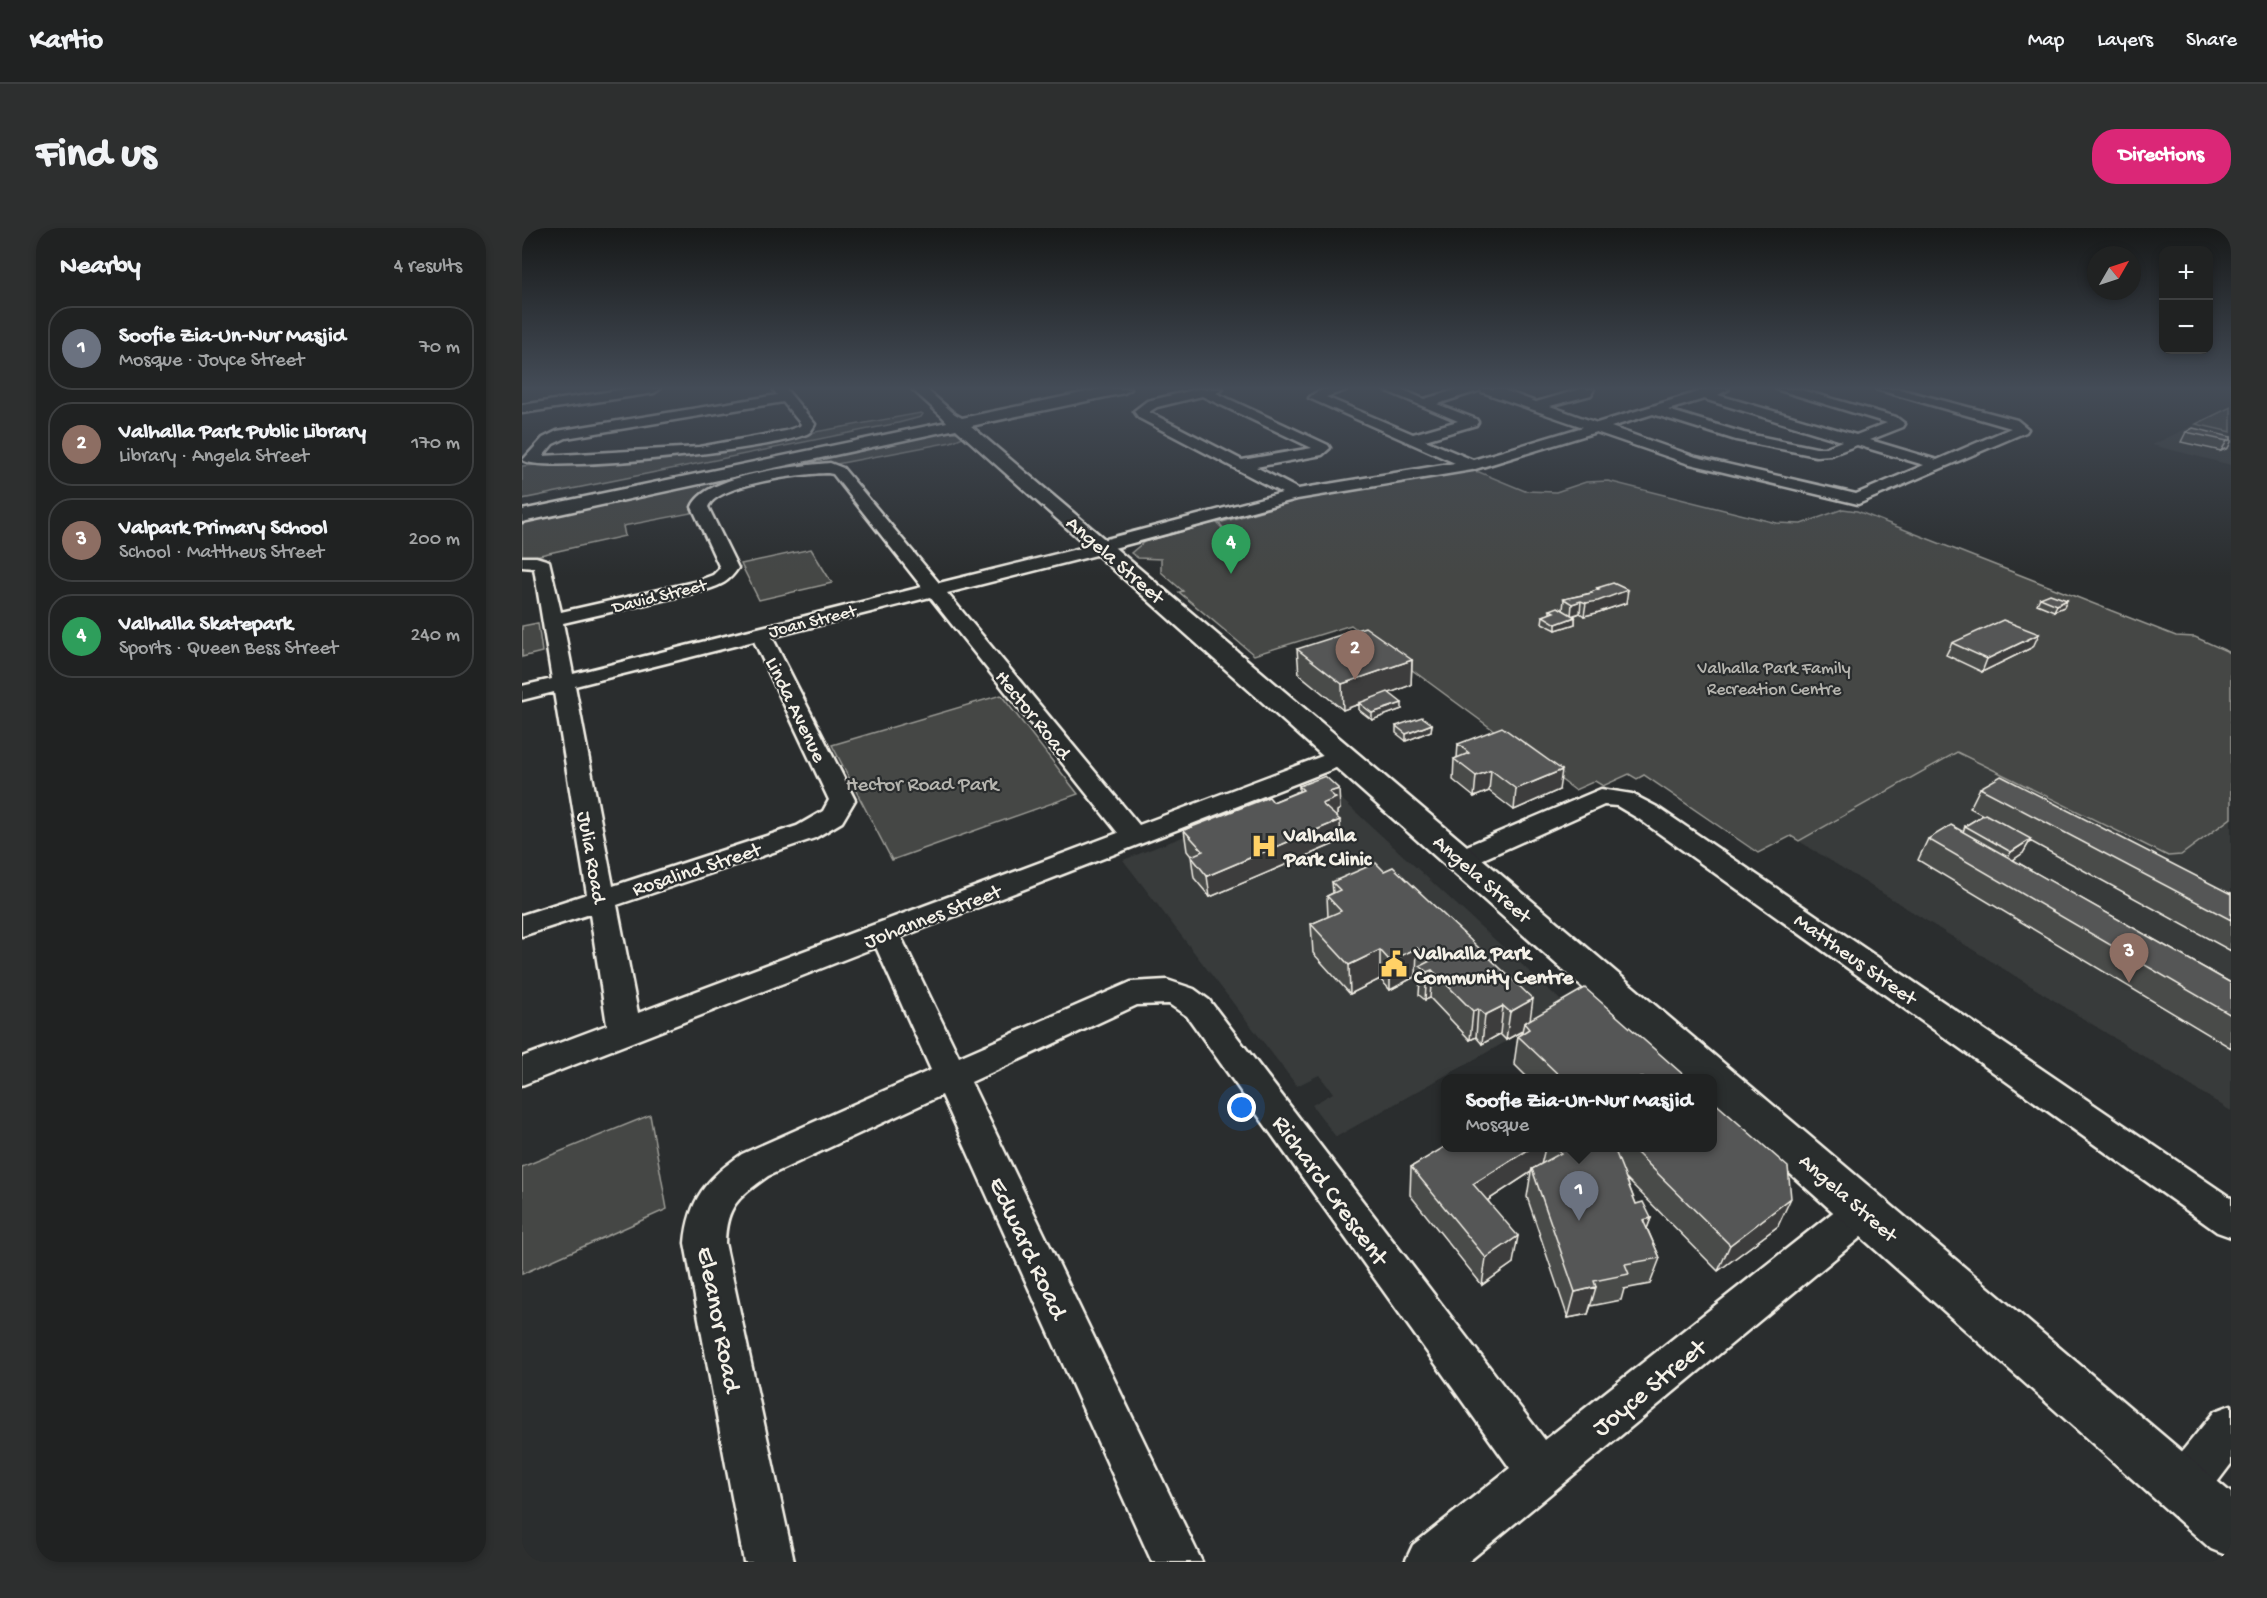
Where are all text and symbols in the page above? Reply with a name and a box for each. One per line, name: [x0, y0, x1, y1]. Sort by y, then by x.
text: Kartio: [30, 25, 103, 58]
text: Map: [2028, 29, 2064, 54]
text: Layers: [2097, 29, 2153, 54]
text: Share: [2186, 29, 2237, 54]
button: Directions: [2092, 129, 2231, 184]
text: Find us: [36, 132, 156, 181]
north arrow: [2087, 246, 2141, 300]
map controls: [2159, 246, 2213, 354]
button: +: [2159, 246, 2213, 300]
text: Nearby: [60, 252, 141, 283]
text: 4 results: [394, 256, 462, 279]
button: −: [2159, 300, 2213, 354]
text: Soofie Zia-Un-Nur Masjid: [119, 324, 346, 350]
text: 1: [77, 337, 86, 360]
text: 70 m: [419, 337, 460, 360]
text: Mosque · Joyce Street: [119, 350, 304, 373]
text: Valhalla Park Public Library: [119, 420, 366, 446]
text: 2: [77, 433, 86, 456]
text: 170 m: [411, 433, 460, 456]
text: Library · Angela Street: [119, 446, 309, 469]
street label: Angela Street: [1059, 512, 1170, 613]
text: Valpark Primary School: [119, 516, 328, 542]
pin: 4: [1212, 524, 1250, 574]
text: 3: [76, 529, 87, 552]
text: 200 m: [409, 529, 460, 552]
text: School · Mattheus Street: [119, 542, 324, 565]
street label: David Street: [609, 575, 711, 620]
street label: Joan Street: [767, 601, 860, 643]
text: Valhalla Skatepark: [119, 612, 293, 638]
text: 4: [77, 625, 86, 648]
text: 240 m: [410, 625, 460, 648]
pin: 2: [1336, 630, 1374, 680]
text: Sports · Queen Bess Street: [119, 638, 338, 661]
street label: Linda Avenue: [758, 654, 831, 768]
park label: Valhalla Park Family Recreation Centre: [1696, 659, 1851, 701]
street label: Hector Road: [988, 666, 1076, 767]
park label: Hector Road Park: [846, 774, 1001, 799]
street label: Julia Road: [569, 810, 610, 907]
place label: Valhalla Park Clinic: [1283, 825, 1373, 874]
hospital icon: Valhalla Park Clinic: [1249, 831, 1279, 861]
street label: Angela Street: [1426, 831, 1537, 932]
street label: Rosalind Street: [630, 838, 767, 904]
street label: Johannes Street: [861, 880, 1007, 956]
street label: Mattheus Street: [1788, 909, 1922, 1014]
pin: 3: [2110, 934, 2148, 983]
place label: Valhalla Park Community Centre: [1413, 943, 1575, 992]
public building icon: Valhalla Park Community Centre: [1379, 949, 1409, 979]
popup: [1441, 1074, 1717, 1152]
text: Soofie Zia-Un-Nur Masjid: [1466, 1089, 1692, 1115]
your location: [1227, 1093, 1256, 1122]
street label: Richard Crescent: [1263, 1110, 1395, 1275]
text: Mosque: [1466, 1115, 1529, 1138]
street label: Angela Street: [1792, 1150, 1903, 1251]
pin: 1: [1560, 1172, 1598, 1221]
street label: Edward Road: [979, 1173, 1073, 1327]
street label: Eleanor Road: [687, 1244, 746, 1397]
street label: Joyce Street: [1588, 1333, 1716, 1445]

